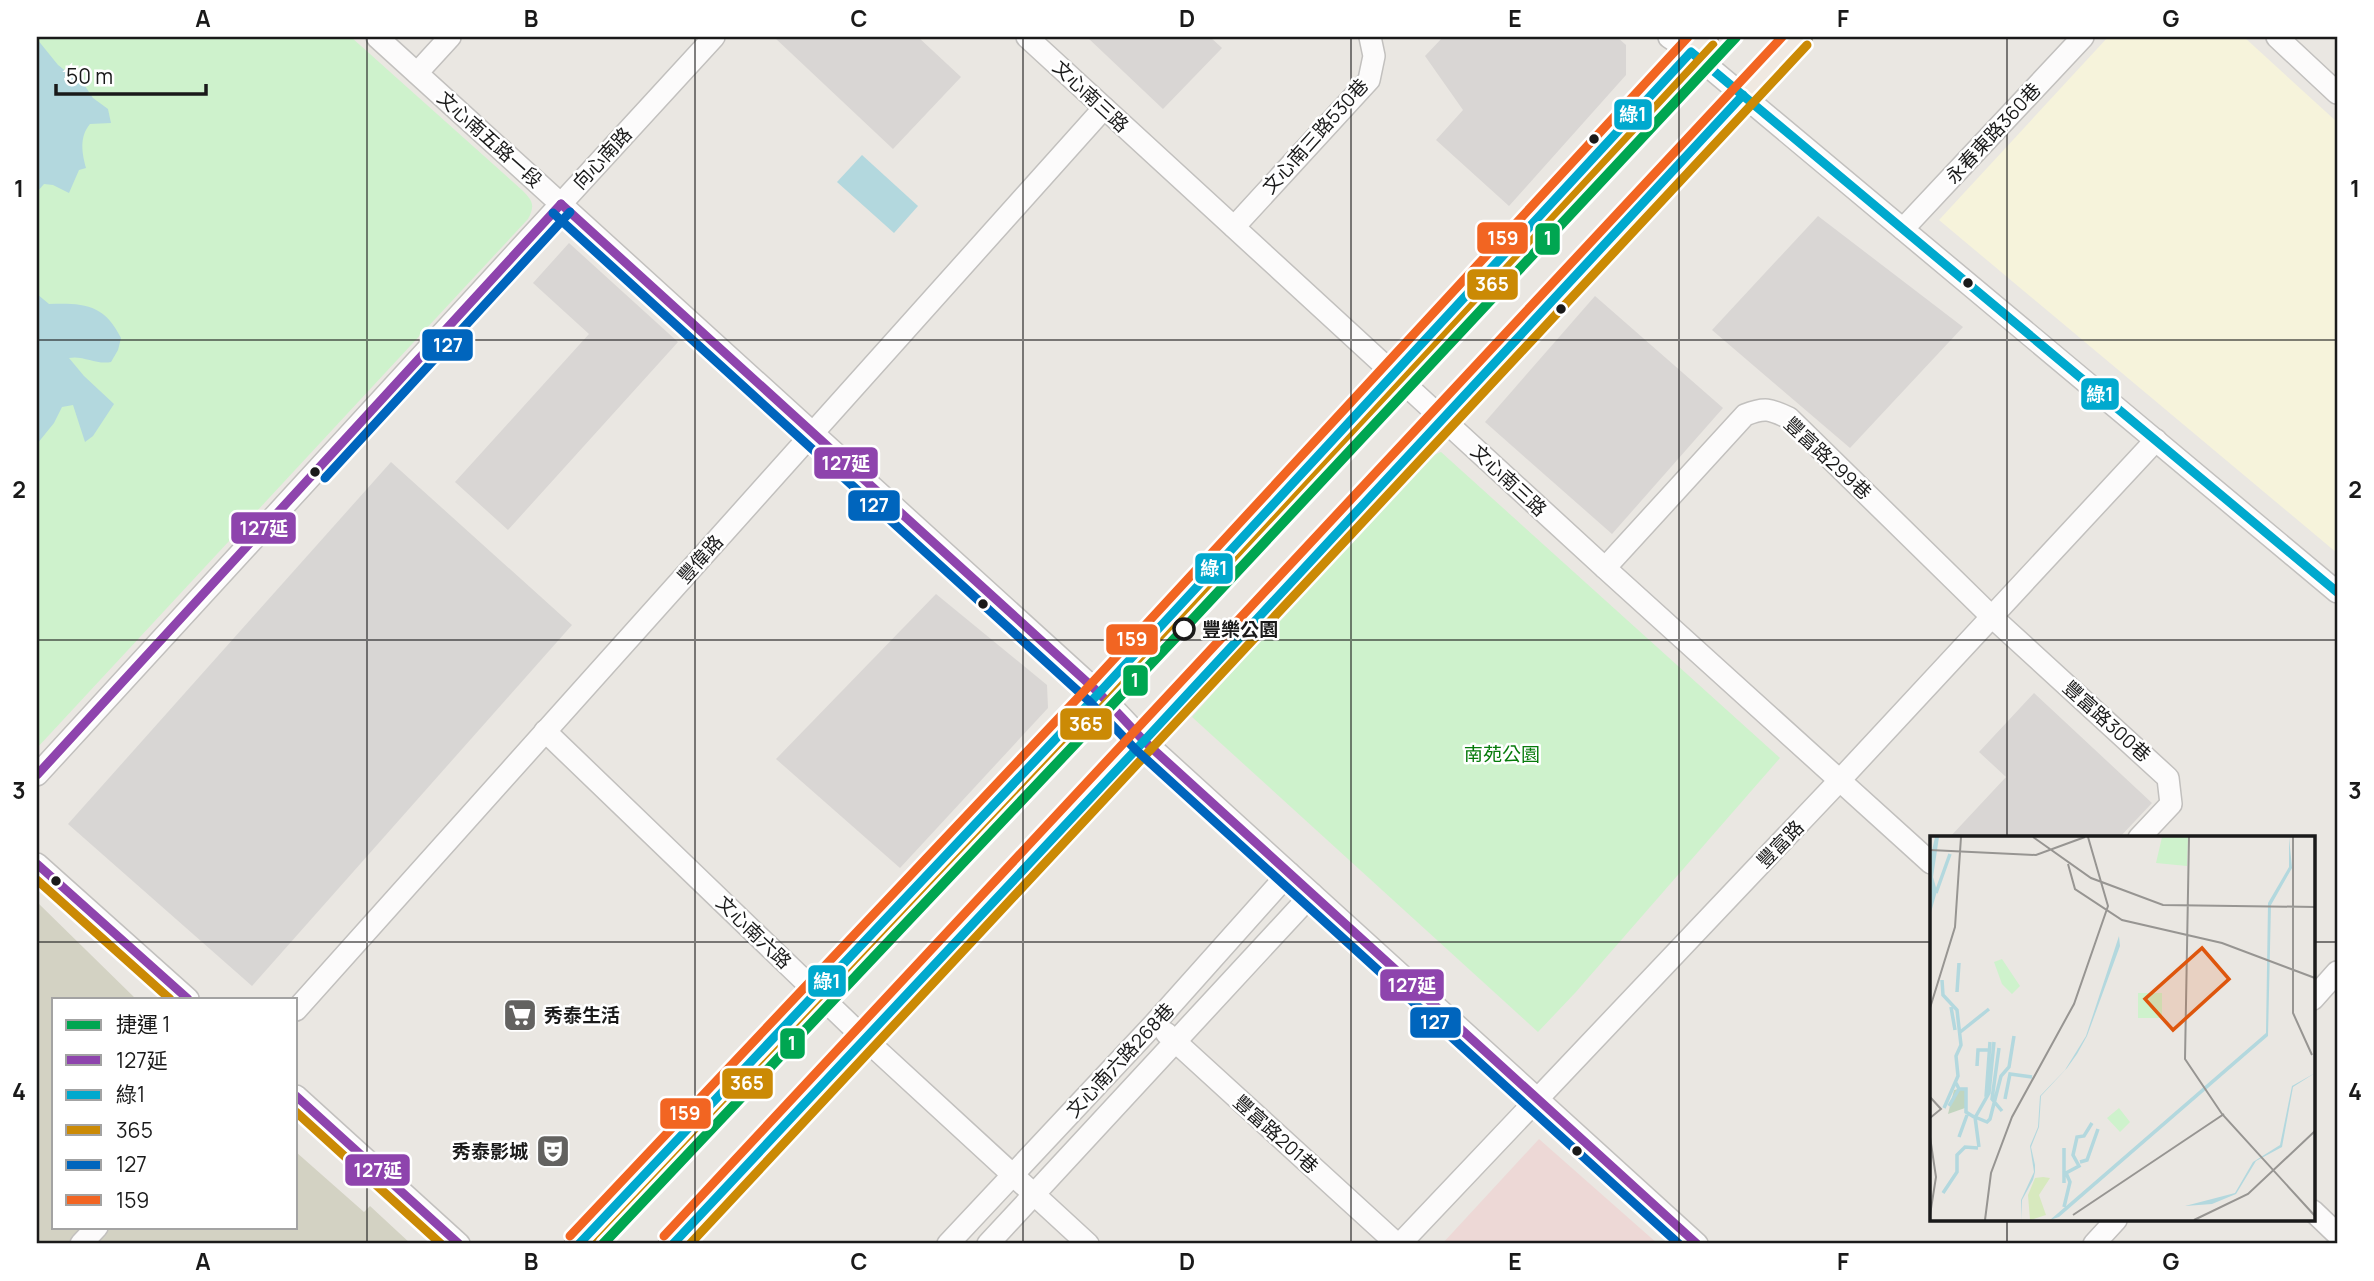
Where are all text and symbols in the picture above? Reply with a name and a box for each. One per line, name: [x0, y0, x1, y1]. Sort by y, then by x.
text: A: [195, 2, 211, 34]
text: B: [524, 2, 538, 34]
text: C: [851, 2, 868, 34]
text: D: [1179, 2, 1195, 34]
text: E: [1508, 2, 1522, 34]
text: F: [1837, 2, 1849, 34]
text: G: [2163, 2, 2180, 34]
scale bar: [56, 52, 206, 96]
street label: 文心南三路: [1047, 54, 1135, 138]
text: 50 m: [66, 62, 113, 90]
street label: 文心南三路530巷: [1256, 73, 1374, 199]
street label: 永春東路360巷: [1940, 77, 2046, 189]
street label: 文心南五路一段: [432, 85, 548, 193]
line badge: 綠1: [1613, 98, 1653, 131]
text: 綠1: [1619, 101, 1647, 127]
street label: 向心南路: [567, 121, 637, 195]
unlabelled marker: [1587, 132, 1601, 146]
text: 1: [14, 172, 24, 204]
text: 1: [2350, 172, 2360, 204]
line badge: 159: [1476, 221, 1529, 255]
line badge: 1: [1534, 222, 1561, 256]
text: 159: [1487, 225, 1519, 251]
text: 1: [1544, 225, 1552, 251]
line badge: 365: [1466, 268, 1519, 301]
text: 365: [1475, 271, 1509, 297]
unlabelled marker: [1961, 276, 1975, 290]
unlabelled marker: [1554, 302, 1568, 316]
line badge: 127: [421, 328, 474, 362]
text: 127: [433, 332, 463, 358]
line badge: 綠1: [2080, 377, 2120, 411]
text: 綠1: [2086, 381, 2114, 407]
street label: 豐富路299巷: [1779, 411, 1877, 505]
street label: 文心南三路: [1465, 438, 1553, 522]
line badge: 127延: [813, 446, 879, 480]
text: 127延: [822, 450, 870, 476]
unlabelled marker: [308, 465, 322, 479]
text: 2: [12, 473, 26, 505]
text: 2: [2348, 473, 2362, 505]
line badge: 127: [847, 489, 901, 522]
text: 127: [859, 492, 889, 518]
line badge: 127延: [230, 511, 297, 545]
text: 127延: [240, 515, 288, 541]
street label: 豐偉路: [671, 529, 729, 589]
line badge: 綠1: [1194, 552, 1234, 585]
text: 綠1: [1200, 555, 1228, 581]
unlabelled marker: [976, 597, 990, 611]
place label: 豐樂公園: [1202, 616, 1278, 642]
marker: 豐樂公園: [1173, 618, 1195, 640]
line badge: 159: [1105, 623, 1159, 656]
text: 159: [1116, 626, 1148, 652]
line badge: 1: [1122, 664, 1149, 697]
text: 1: [1131, 667, 1139, 693]
street label: 豐富路300巷: [2058, 675, 2156, 767]
line badge: 365: [1059, 707, 1113, 741]
text: 365: [1069, 711, 1103, 737]
park label: 南苑公園: [1464, 741, 1540, 767]
text: 3: [12, 774, 26, 806]
text: 3: [2348, 774, 2362, 806]
street label: 豐富路: [1751, 814, 1809, 874]
inset map: [1930, 836, 2314, 1222]
unlabelled marker: [49, 874, 63, 888]
street label: 文心南六路: [711, 890, 797, 974]
line badge: 綠1: [807, 964, 847, 998]
text: 綠1: [813, 968, 841, 994]
line badge: 127延: [1379, 968, 1445, 1002]
text: 127延: [1388, 972, 1436, 998]
supermarket icon: 秀泰生活: [501, 996, 539, 1034]
street label: 文心南六路268巷: [1060, 997, 1180, 1123]
legend: [52, 998, 298, 1228]
place label: 秀泰生活: [544, 1002, 620, 1028]
line badge: 127: [1409, 1006, 1462, 1039]
text: 127: [1420, 1009, 1450, 1035]
text: 捷運 1: [116, 1010, 170, 1038]
line badge: 1: [779, 1027, 806, 1060]
text: 1: [788, 1030, 796, 1056]
text: 127延: [116, 1046, 168, 1074]
line badge: 365: [721, 1067, 774, 1100]
text: 365: [730, 1070, 764, 1096]
text: 4: [12, 1075, 26, 1107]
text: 4: [2348, 1075, 2362, 1107]
text: 綠1: [116, 1080, 145, 1108]
street label: 豐富路201巷: [1228, 1089, 1324, 1179]
line badge: 159: [659, 1097, 712, 1130]
text: 159: [669, 1100, 701, 1126]
text: 365: [116, 1116, 153, 1144]
theatre icon: 秀泰影城: [534, 1132, 572, 1170]
place label: 秀泰影城: [452, 1138, 528, 1164]
unlabelled marker: [1570, 1144, 1584, 1158]
text: 127: [116, 1150, 147, 1178]
line badge: 127延: [344, 1153, 411, 1187]
text: 127延: [354, 1157, 402, 1183]
text: 159: [116, 1186, 149, 1214]
text: A: [195, 1245, 211, 1277]
text: B: [524, 1245, 538, 1277]
text: C: [851, 1245, 868, 1277]
text: D: [1179, 1245, 1195, 1277]
text: E: [1508, 1245, 1522, 1277]
text: F: [1837, 1245, 1849, 1277]
text: G: [2163, 1245, 2180, 1277]

